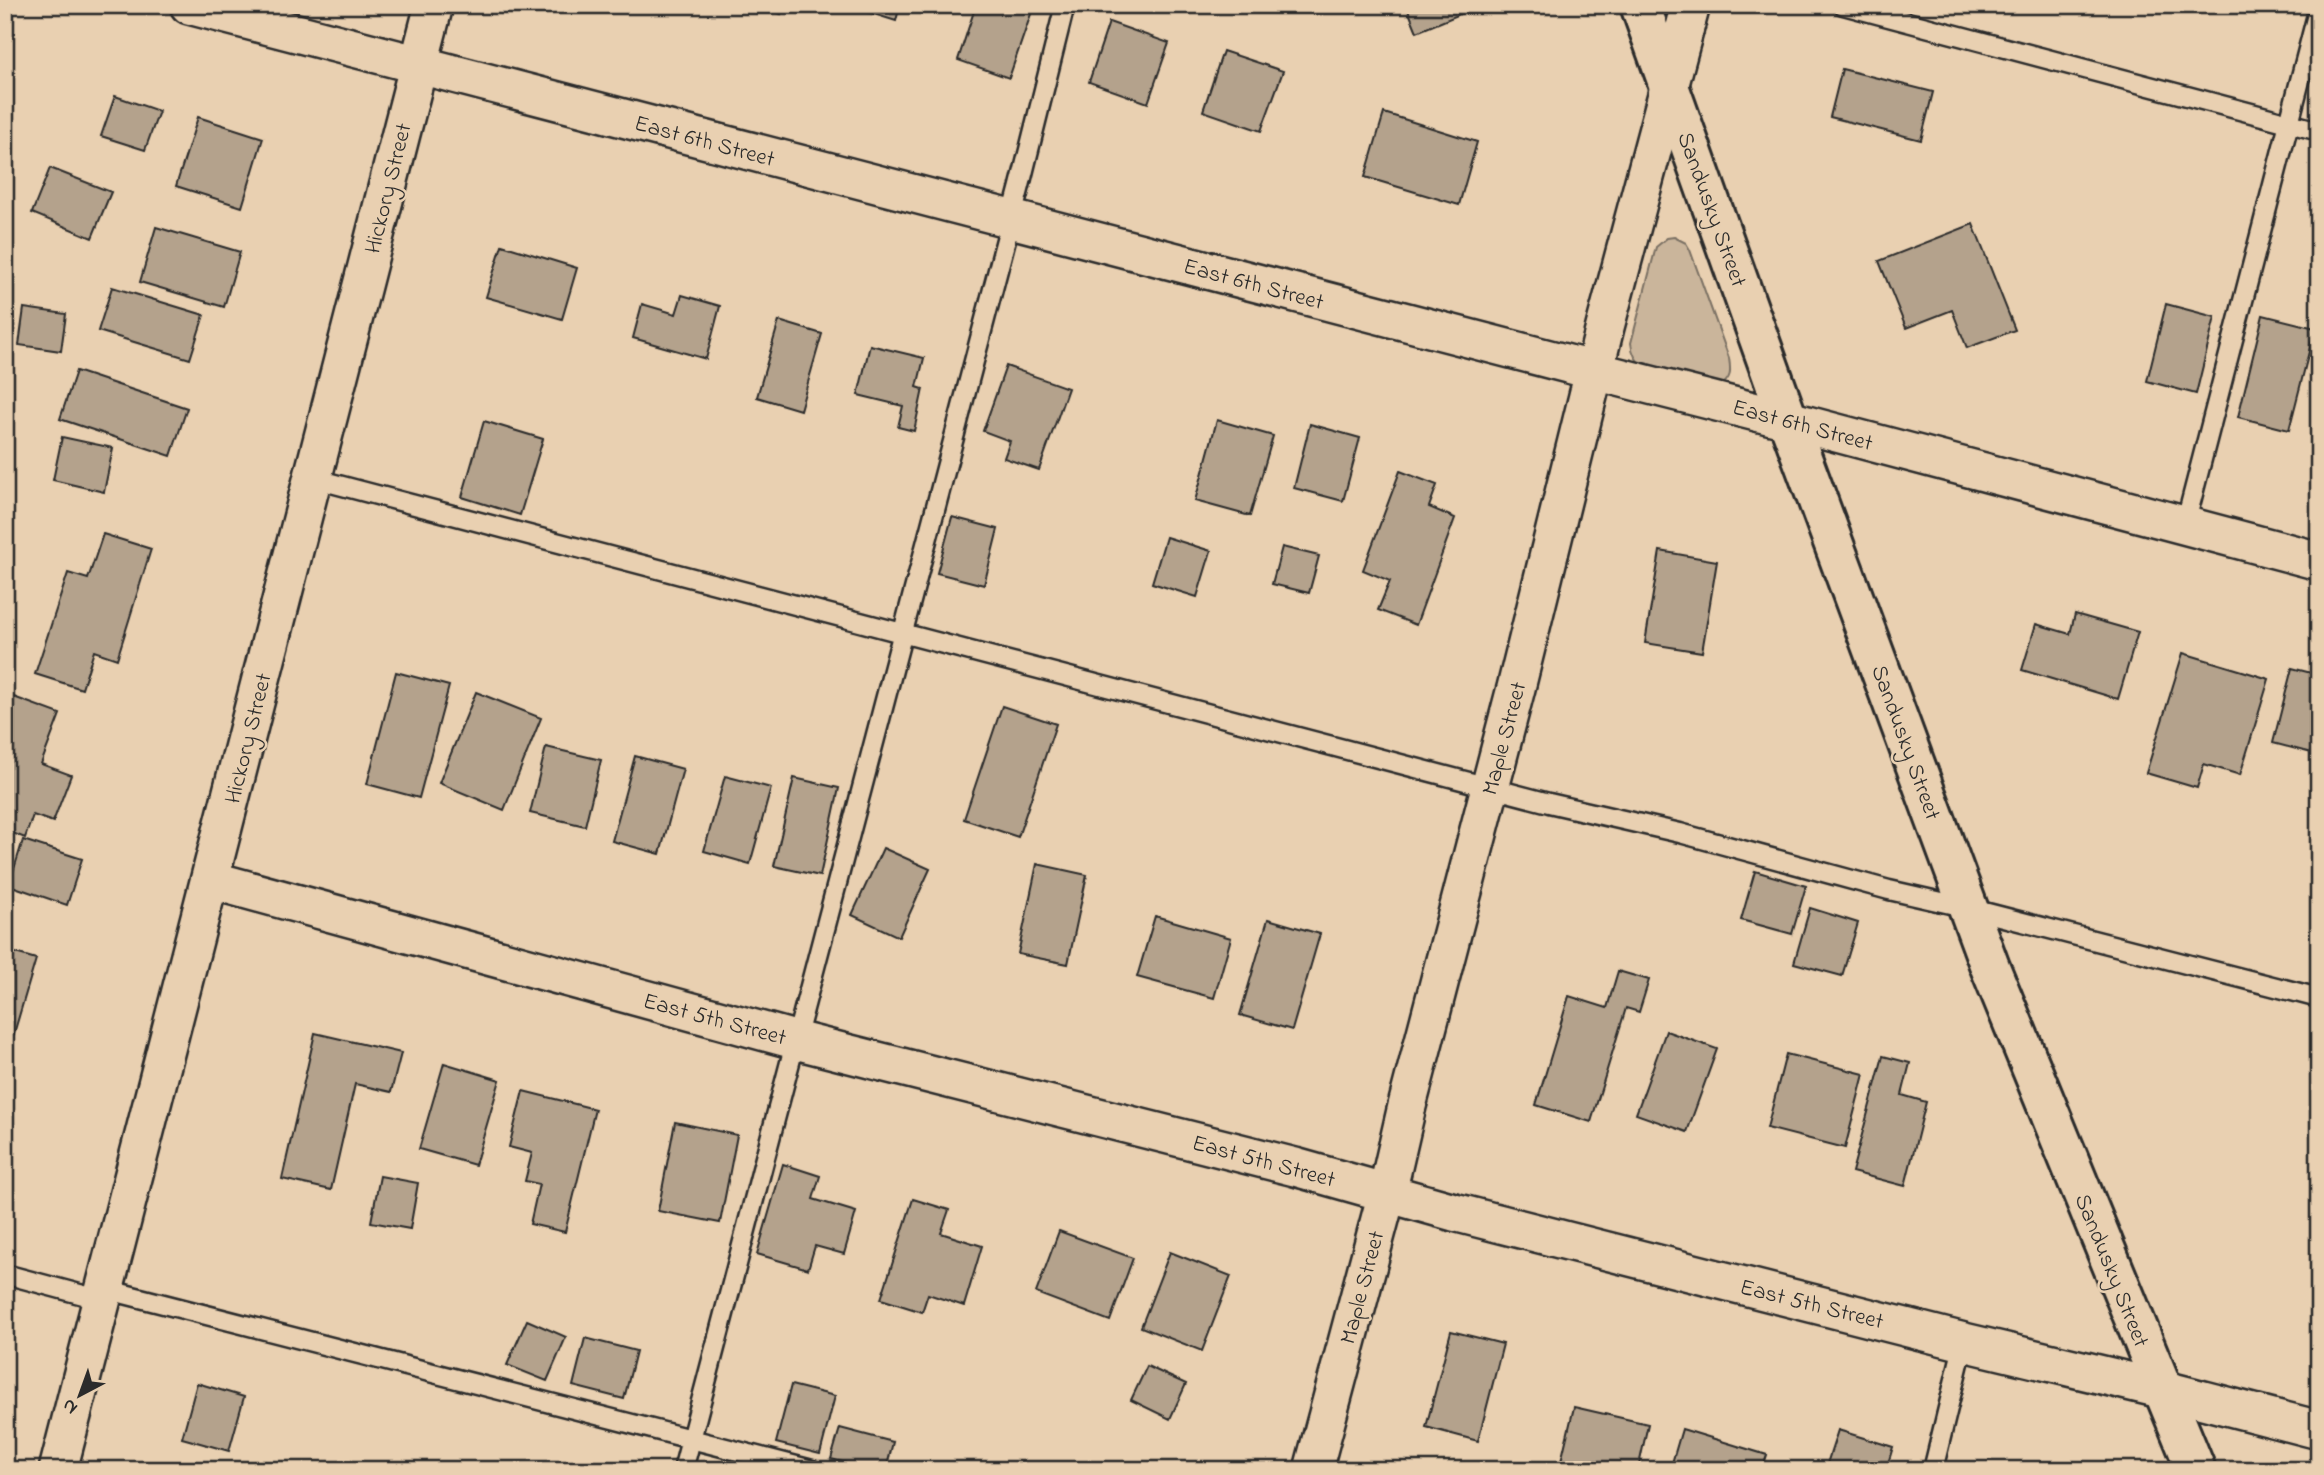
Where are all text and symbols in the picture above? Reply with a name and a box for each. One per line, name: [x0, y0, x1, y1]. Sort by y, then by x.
street label: East 6th Street: [631, 108, 778, 177]
street label: Hickory Street: [357, 120, 424, 258]
street label: Sandusky Street: [1665, 128, 1754, 293]
street label: East 6th Street: [1180, 251, 1327, 320]
street label: East 6th Street: [1729, 392, 1876, 461]
street label: Sandusky Street: [1859, 661, 1948, 826]
street label: Hickory Street: [217, 670, 284, 808]
street label: Maple Street: [1474, 678, 1536, 799]
street label: East 5th Street: [639, 985, 790, 1055]
street label: East 5th Street: [1188, 1127, 1339, 1197]
street label: Sandusky Street: [2063, 1189, 2157, 1354]
street label: Maple Street: [1332, 1227, 1394, 1348]
street label: East 5th Street: [1736, 1272, 1887, 1339]
north arrow: [46, 1360, 116, 1430]
text: N: [57, 1391, 84, 1420]

